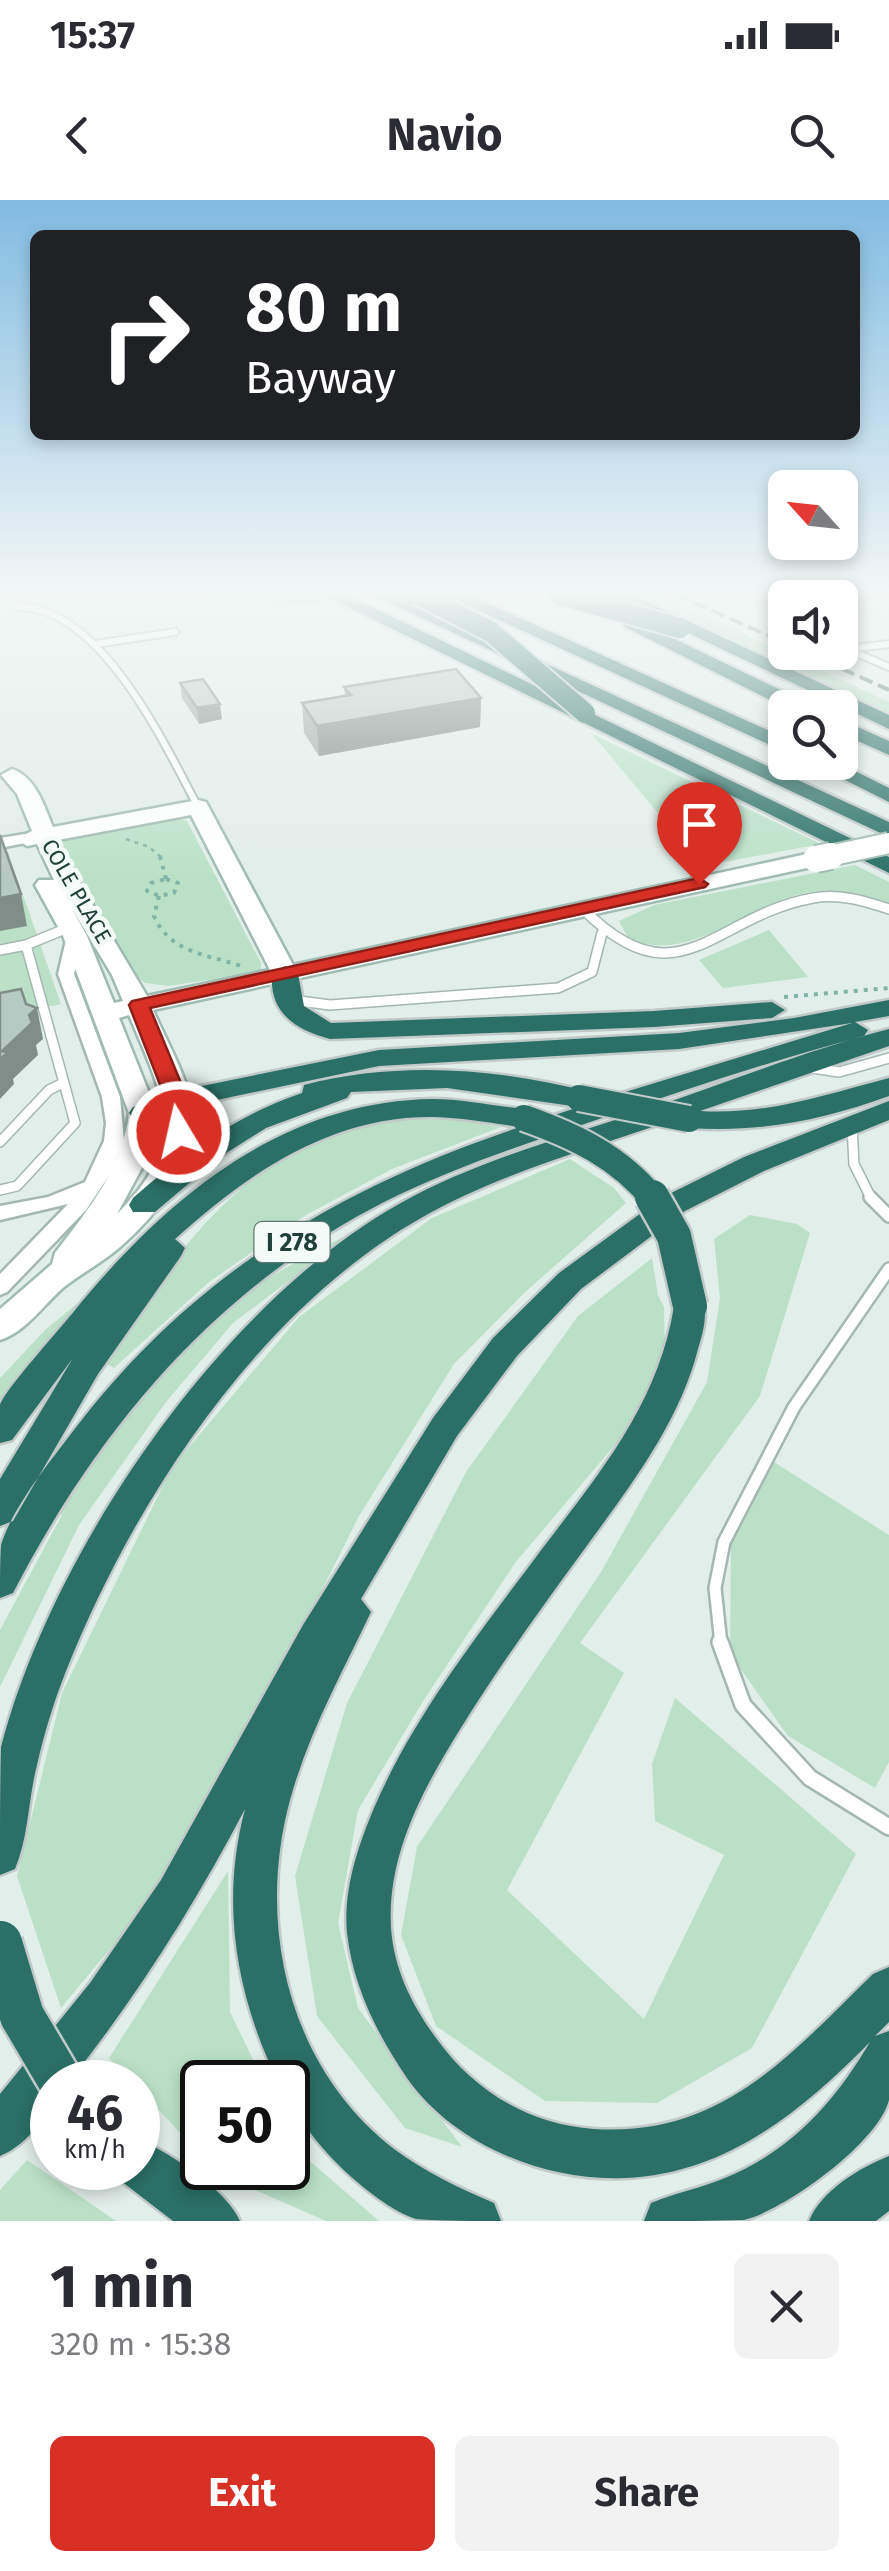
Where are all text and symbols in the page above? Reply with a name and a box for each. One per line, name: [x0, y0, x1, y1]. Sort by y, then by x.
text: 15:37: [50, 12, 135, 58]
icon: back: [50, 108, 105, 163]
text: Navio: [387, 108, 502, 162]
icon: search: [784, 108, 839, 163]
text: 80 m: [245, 266, 402, 350]
icon: right: [80, 270, 210, 400]
text: Bayway: [245, 351, 396, 405]
north arrow: [768, 470, 858, 560]
map controls: [768, 470, 858, 780]
button: sound: [768, 580, 858, 670]
button: search: [768, 690, 858, 780]
pin: [657, 782, 742, 885]
icon: arrive: [672, 797, 727, 852]
street label: COLE PLACE: [36, 834, 117, 948]
position arrow: [127, 1080, 231, 1184]
road number: I 278: [254, 1222, 330, 1262]
speed limit sign: 50: [180, 2060, 310, 2190]
text: 46: [67, 2083, 123, 2143]
text: km/h: [64, 2135, 126, 2165]
text: 1 min: [50, 2251, 194, 2323]
button: close: [734, 2254, 839, 2359]
text: 320 m · 15:38: [50, 2325, 231, 2363]
button: Exit: [50, 2436, 435, 2551]
button: Share: [455, 2436, 839, 2551]

